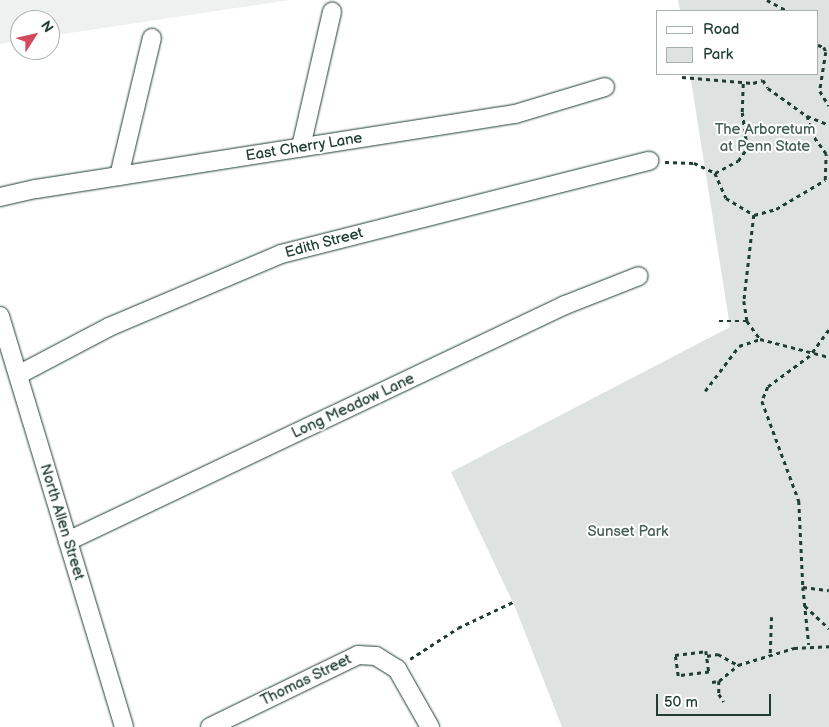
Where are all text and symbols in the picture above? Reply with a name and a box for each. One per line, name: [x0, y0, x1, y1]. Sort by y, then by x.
north arrow: [10, 10, 60, 60]
legend: [656, 10, 819, 75]
text: N: [37, 17, 57, 36]
text: Road: [703, 20, 739, 39]
text: Park: [703, 45, 733, 64]
park label: The Arboretum at Penn State: [715, 120, 815, 155]
street label: East Cherry Lane: [244, 129, 364, 165]
street label: Edith Street: [283, 224, 365, 262]
street label: Long Meadow Lane: [289, 370, 417, 442]
street label: North Allen Street: [36, 462, 88, 582]
park label: Sunset Park: [588, 523, 668, 541]
street label: Thomas Street: [258, 650, 354, 710]
scale bar: [659, 684, 774, 716]
text: 50 m: [664, 693, 698, 712]

